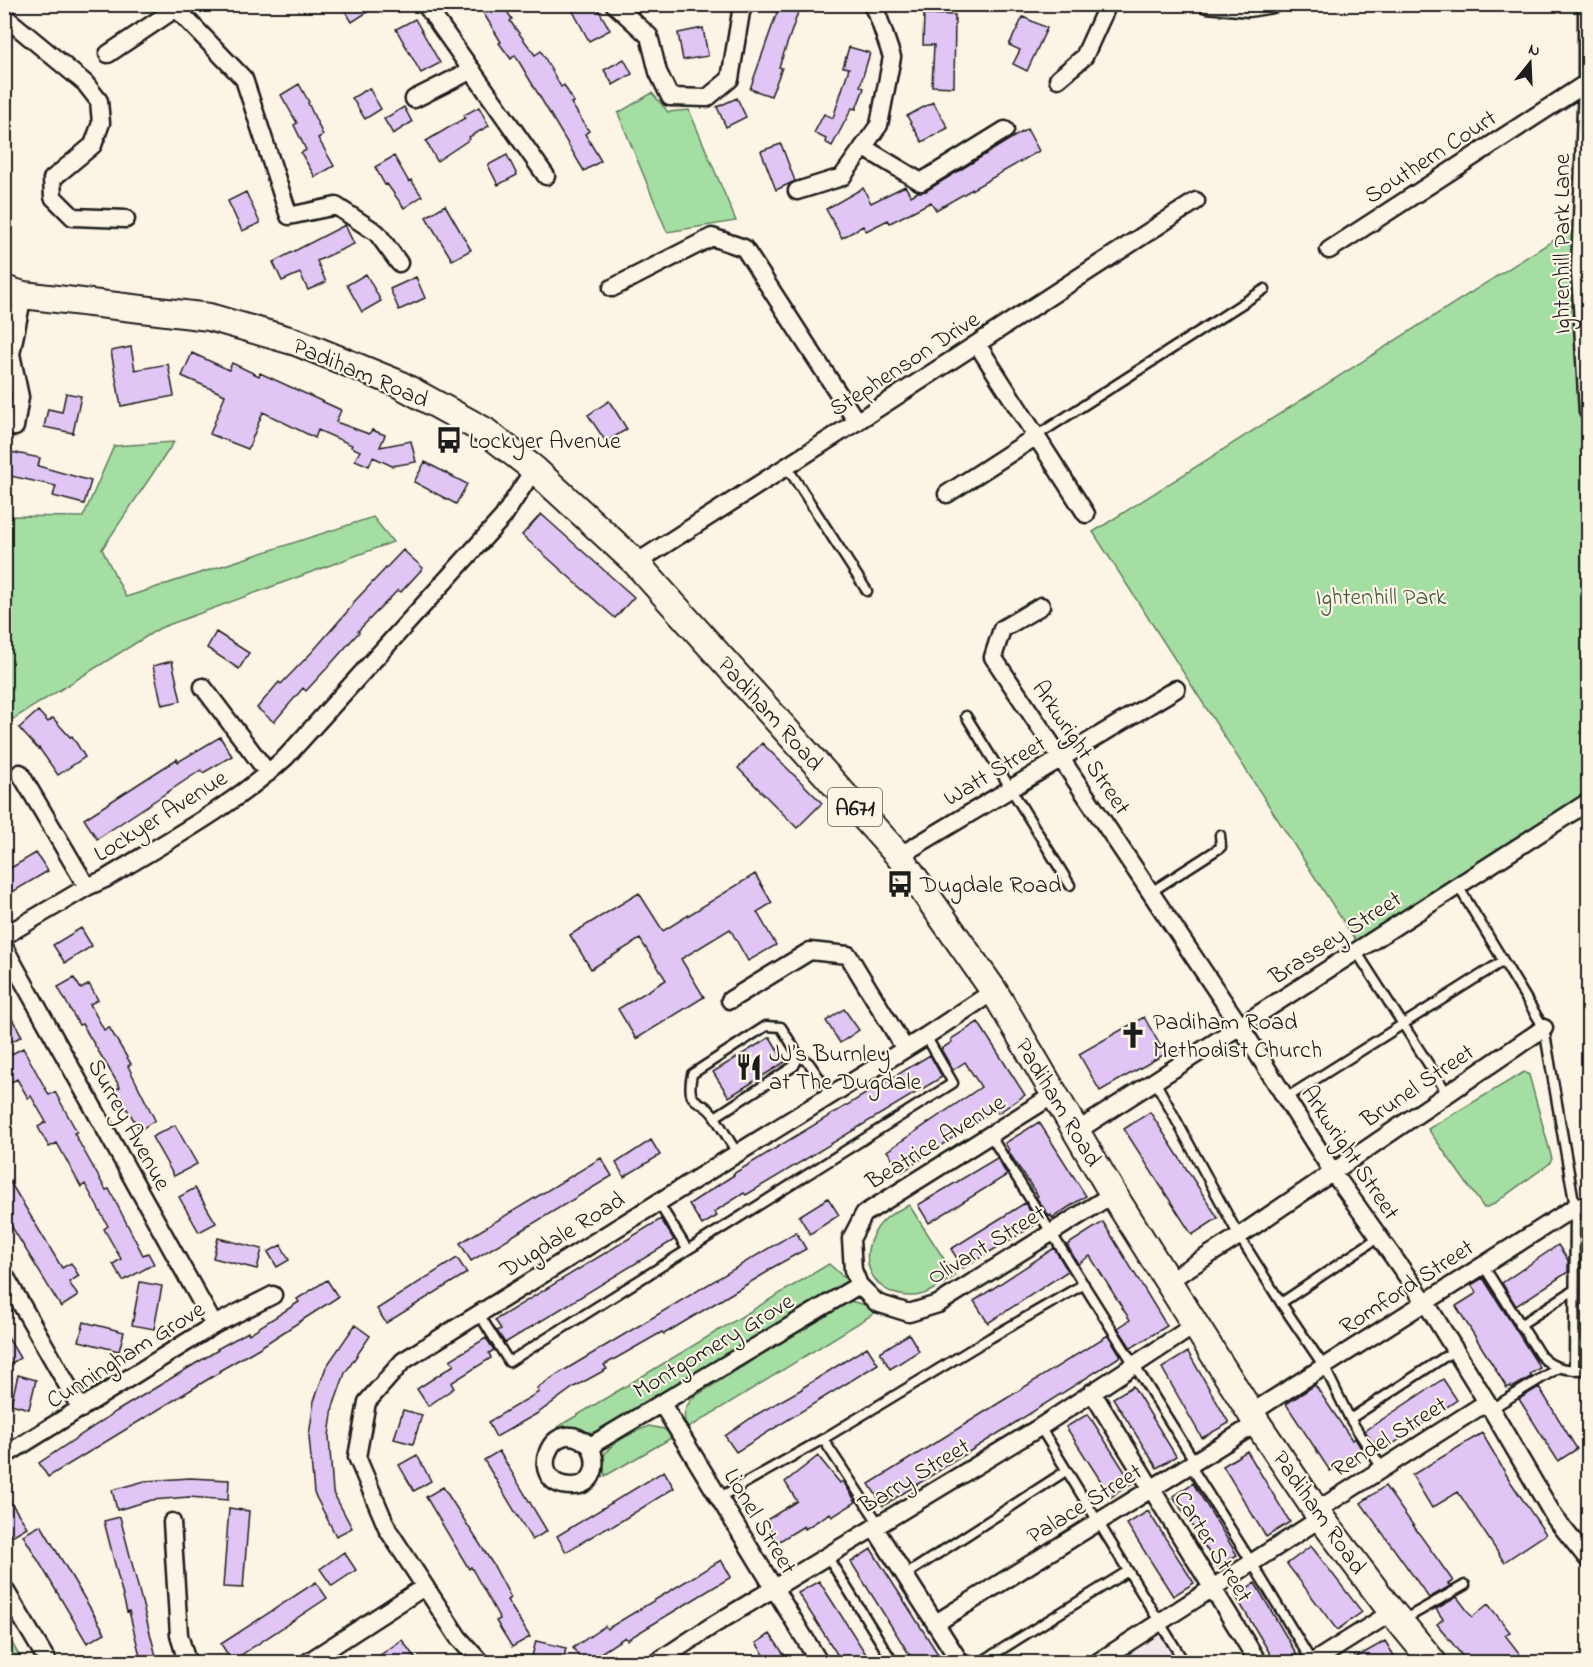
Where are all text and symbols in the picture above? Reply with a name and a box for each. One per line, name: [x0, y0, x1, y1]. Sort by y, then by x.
north arrow: [1500, 33, 1560, 93]
text: N: [1525, 38, 1543, 64]
street label: Southern Court: [1358, 102, 1505, 214]
street label: Ightenhill Park Lane: [1546, 153, 1581, 335]
street label: Stephenson Drive: [823, 303, 988, 427]
street label: Padiham Road: [287, 330, 434, 419]
bus stop icon: Lockyer Avenue: [434, 425, 464, 455]
place label: Lockyer Avenue: [469, 425, 621, 461]
park label: Ightenhill Park: [1316, 581, 1447, 616]
street label: Padiham Road: [708, 649, 831, 780]
street label: Arkwright Street: [1022, 674, 1138, 823]
street label: Watt Street: [937, 728, 1053, 817]
street label: Lockyer Avenue: [88, 762, 236, 873]
road number: A671: [828, 788, 882, 826]
bus stop icon: Dugdale Road: [885, 869, 915, 899]
place label: Dugdale Road: [919, 869, 1062, 904]
street label: Brassey Street: [1262, 883, 1410, 996]
place label: Padiham Road Methodist Church: [1153, 1006, 1322, 1069]
church icon: Padiham Road Methodist Church: [1118, 1020, 1148, 1050]
street label: Padiham Road: [1005, 1032, 1109, 1175]
street label: Brunel Street: [1354, 1036, 1482, 1139]
place label: JJ’s Burnley at The Dugdale: [769, 1038, 921, 1101]
restaurant icon: JJ’s Burnley at The Dugdale: [734, 1052, 764, 1082]
street label: Surrey Avenue: [76, 1053, 179, 1198]
street label: Arkwright Street: [1291, 1079, 1407, 1228]
street label: Beatrice Avenue: [859, 1086, 1013, 1201]
street label: Dugdale Road: [493, 1184, 633, 1289]
street label: Olivant Street: [921, 1197, 1053, 1295]
street label: Romford Street: [1333, 1231, 1481, 1345]
street label: Montgomery Grove: [627, 1285, 802, 1410]
street label: Cunningham Grove: [40, 1293, 213, 1419]
street label: Rendel Street: [1326, 1389, 1455, 1488]
street label: Barry Street: [852, 1430, 978, 1525]
street label: Padiham Road: [1262, 1444, 1374, 1583]
street label: Palace Street: [1021, 1456, 1150, 1554]
street label: Lionel Street: [713, 1462, 804, 1582]
street label: Carter Street: [1164, 1484, 1260, 1610]

